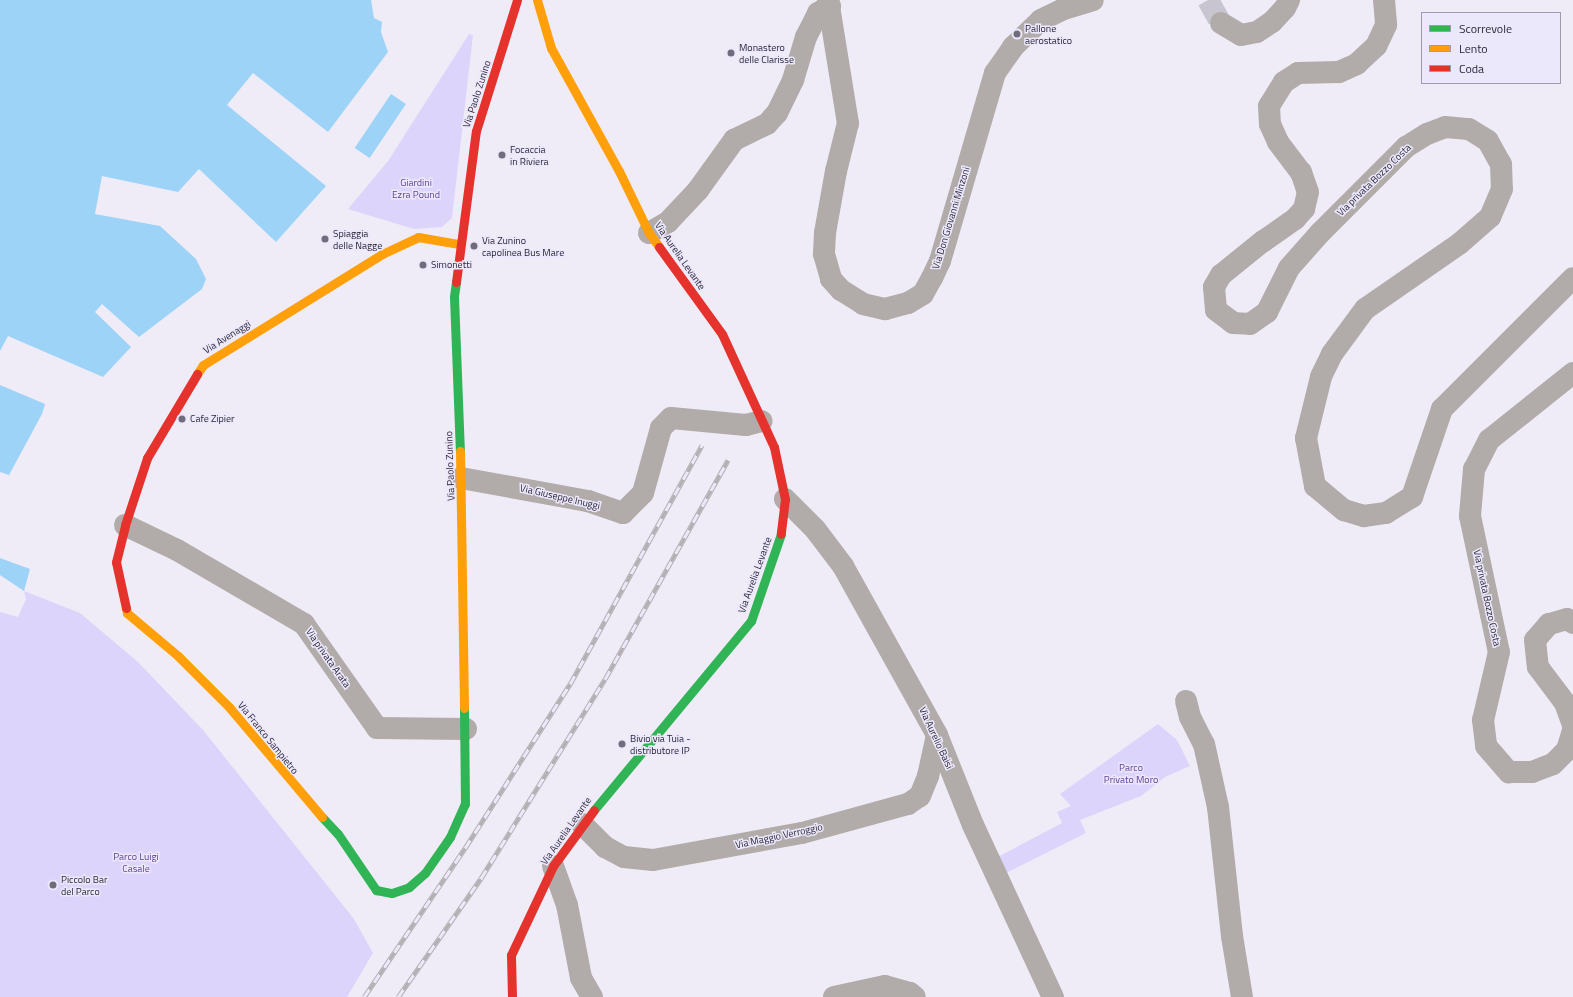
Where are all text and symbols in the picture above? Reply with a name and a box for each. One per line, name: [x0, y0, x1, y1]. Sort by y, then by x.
legend: [1421, 12, 1561, 84]
text: Scorrevole: [1459, 19, 1512, 38]
place label: Pallone aerostatico: [1025, 22, 1072, 46]
marker: Pallone aerostatico: [1012, 29, 1022, 39]
text: Lento: [1459, 39, 1488, 58]
place label: Monastero delle Clarisse: [739, 41, 794, 64]
marker: Monastero delle Clarisse: [726, 48, 736, 58]
street label: Via Paolo Zunino: [460, 59, 494, 129]
text: Coda: [1459, 59, 1484, 78]
street label: Via privata Bozzo Costa: [1334, 142, 1414, 218]
place label: Focaccia in Riviera: [510, 143, 549, 166]
marker: Focaccia in Riviera: [497, 150, 507, 160]
street label: Via Don Giovanni Minzoni: [930, 165, 972, 271]
park label: Giardini Ezra Pound: [392, 176, 440, 200]
street label: Via Aurelia Levante: [652, 220, 708, 292]
place label: Spiaggia delle Nagge: [333, 227, 382, 250]
marker: Spiaggia delle Nagge: [320, 234, 330, 244]
place label: Via Zunino capolinea Bus Mare: [482, 234, 564, 258]
marker: Via Zunino capolinea Bus Mare: [469, 241, 479, 251]
place label: Simonetti: [431, 259, 472, 271]
marker: Simonetti: [418, 260, 428, 270]
street label: Via Avenaggi: [201, 318, 253, 356]
place label: Cafe Zipier: [190, 413, 234, 425]
marker: Cafe Zipier: [177, 414, 187, 424]
street label: Via Paolo Zunino: [443, 431, 457, 501]
street label: Via Giuseppe Inuggi: [519, 482, 601, 512]
street label: Via Aurelia Levante: [736, 535, 774, 615]
street label: Via privata Bozzo Costa: [1471, 549, 1503, 647]
street label: Via privata Arata: [303, 626, 353, 690]
street label: Via Franco Sampietro: [235, 700, 301, 776]
street label: Via Aurelio Baisi: [916, 705, 956, 771]
place label: Bivio via Tuia - distributore IP: [630, 732, 691, 756]
marker: Bivio via Tuia - distributore IP: [617, 739, 627, 749]
park label: Parco Privato Moro: [1104, 761, 1158, 784]
street label: Via Aurelia Levante: [538, 795, 594, 867]
street label: Via Maggio Verroggio: [734, 821, 824, 851]
park label: Parco Luigi Casale: [113, 850, 159, 874]
place label: Piccolo Bar del Parco: [61, 873, 107, 896]
marker: Piccolo Bar del Parco: [48, 880, 58, 890]

